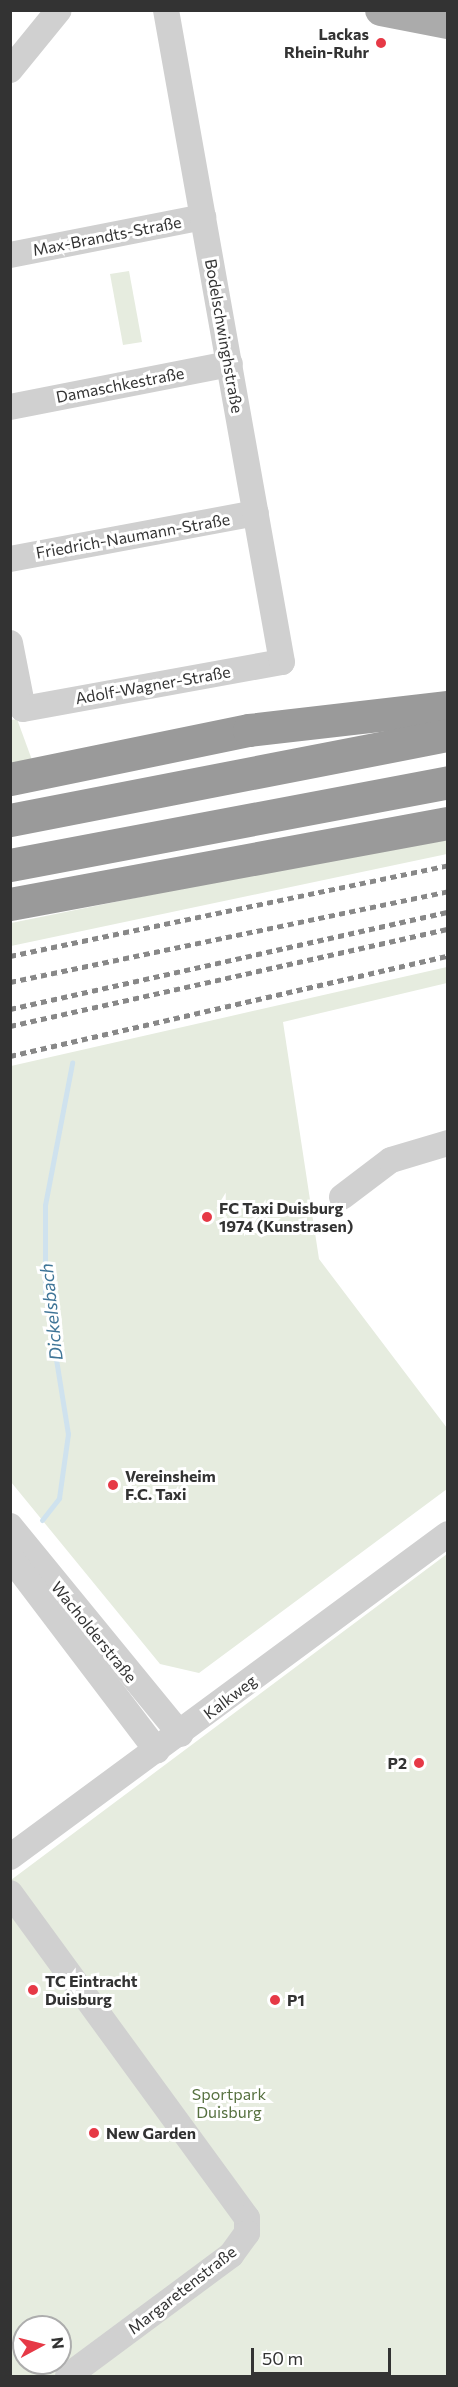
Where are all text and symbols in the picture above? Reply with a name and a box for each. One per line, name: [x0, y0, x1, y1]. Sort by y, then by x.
place label: Lackas Rhein-Ruhr: [284, 24, 369, 62]
marker: Lackas Rhein-Ruhr: [374, 36, 388, 50]
street label: Max-Brandts-Straße: [31, 212, 183, 260]
street label: Bodelschwinghstraße: [201, 257, 247, 415]
street label: Damaschkestraße: [54, 363, 186, 407]
street label: Friedrich-Naumann-Straße: [34, 509, 232, 563]
street label: Adolf-Wagner-Straße: [74, 662, 232, 708]
place label: FC Taxi Duisburg 1974 (Kunstrasen): [219, 1198, 353, 1236]
marker: FC Taxi Duisburg 1974 (Kunstrasen): [200, 1210, 214, 1224]
water label: Dickelsbach: [35, 1262, 67, 1362]
place label: Vereinsheim F.C. Taxi: [125, 1466, 216, 1504]
marker: Vereinsheim F.C. Taxi: [106, 1478, 120, 1492]
street label: Wacholderstraße: [47, 1577, 141, 1687]
street label: Kalkweg: [200, 1671, 260, 1723]
place label: P2: [388, 1753, 407, 1773]
marker: P2: [412, 1756, 426, 1770]
place label: TC Eintracht Duisburg: [45, 1971, 138, 2009]
marker: TC Eintracht Duisburg: [26, 1983, 40, 1997]
place label: P1: [287, 1990, 305, 2010]
marker: P1: [268, 1993, 282, 2007]
park label: Sportpark Duisburg: [192, 2084, 266, 2122]
place label: New Garden: [106, 2123, 196, 2143]
marker: New Garden: [87, 2126, 101, 2140]
street label: Margaretenstraße: [124, 2242, 240, 2338]
north arrow: [12, 2315, 72, 2375]
text: N: [48, 2336, 69, 2350]
scale bar: [254, 2336, 394, 2374]
text: 50 m: [262, 2347, 303, 2369]

